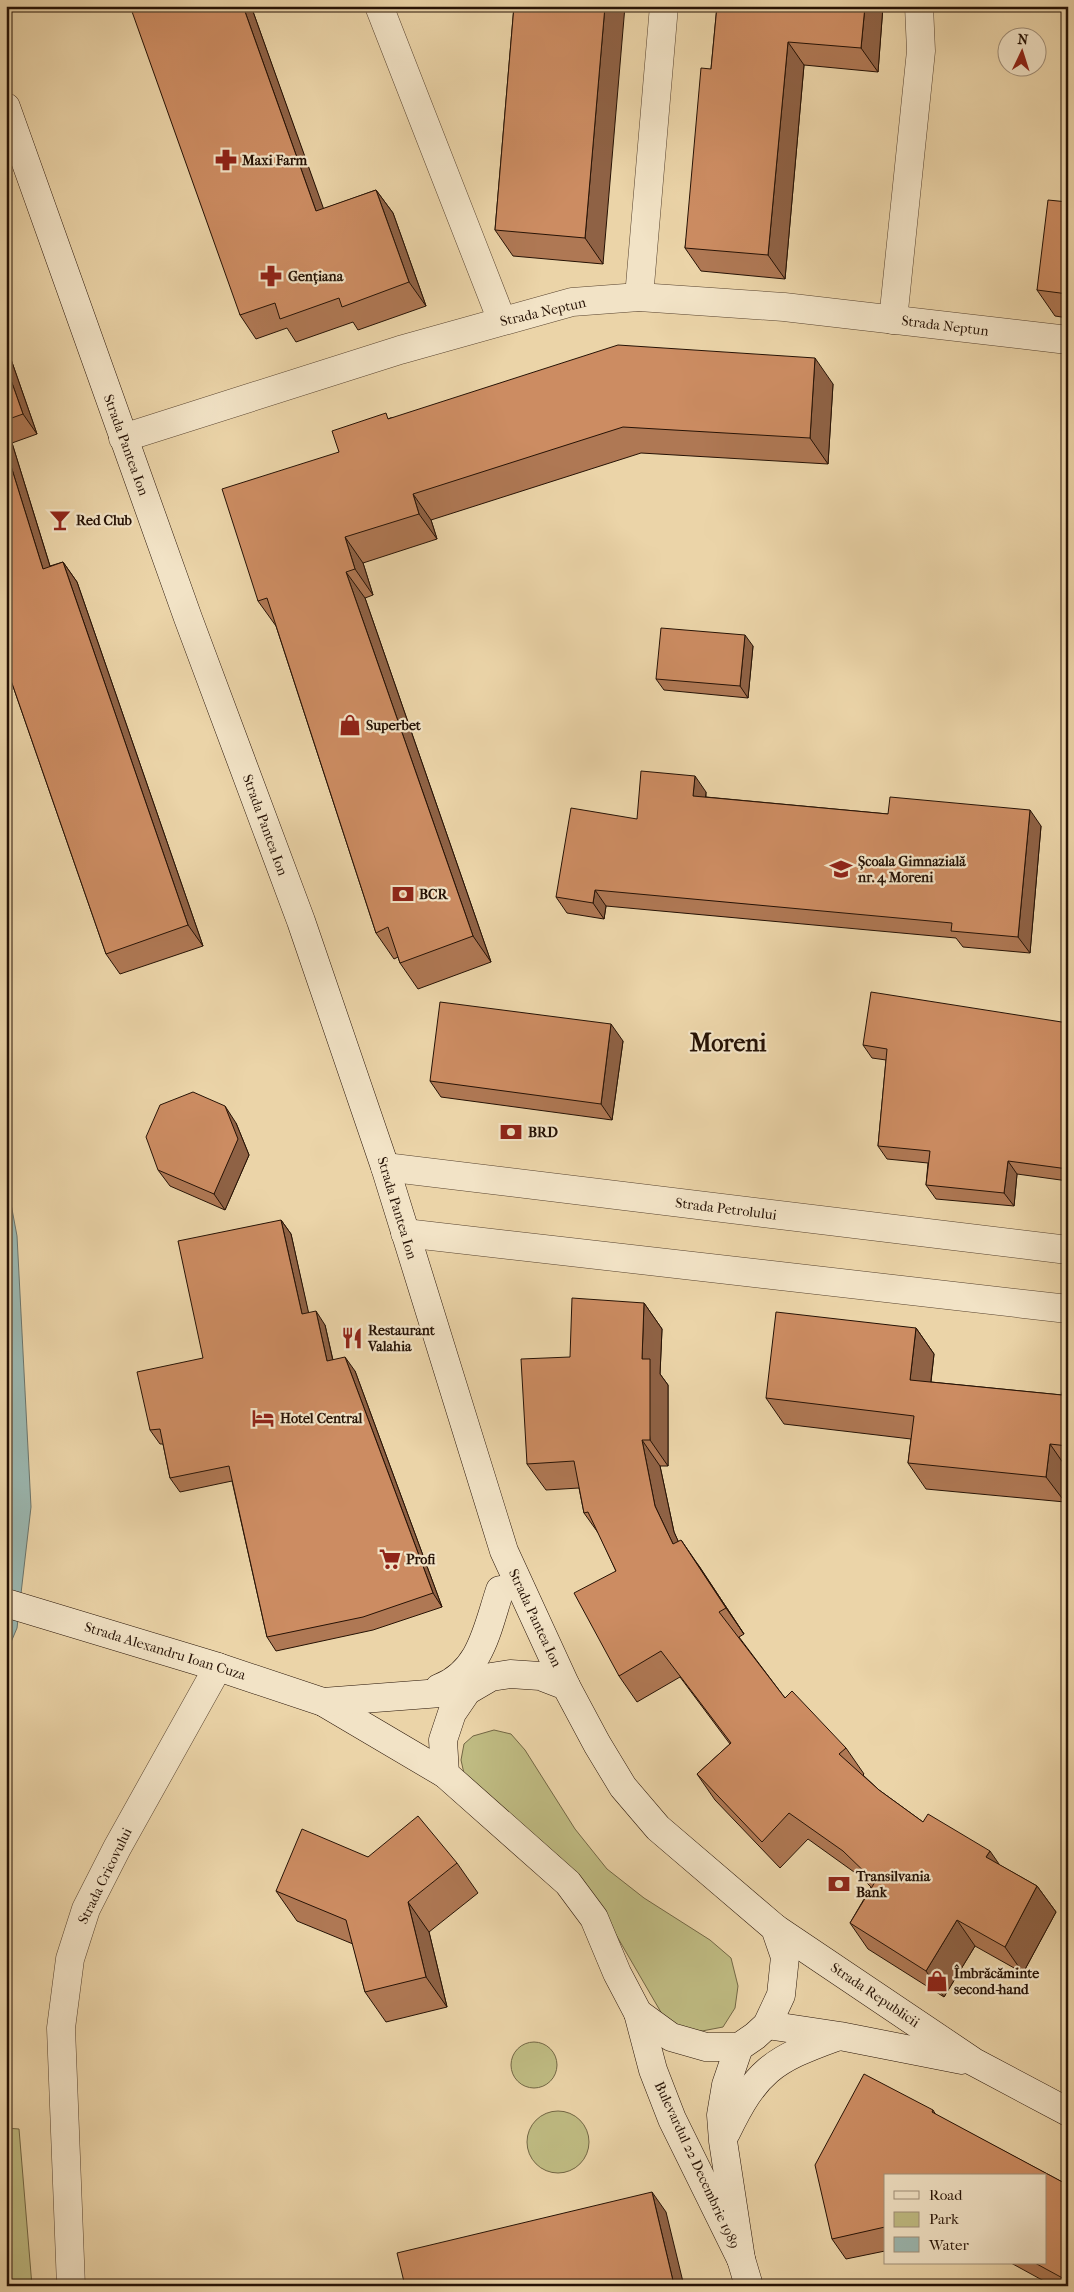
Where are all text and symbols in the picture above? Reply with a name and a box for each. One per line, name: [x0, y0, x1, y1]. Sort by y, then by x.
north arrow: [996, 28, 1046, 78]
text: N: [1017, 31, 1029, 48]
pharmacy icon: Maxi Farm: [213, 147, 239, 173]
place label: Maxi Farm: [241, 152, 308, 169]
pharmacy icon: Gențiana: [258, 263, 284, 289]
place label: Gențiana: [288, 268, 344, 285]
street label: Strada Neptun: [498, 294, 588, 330]
street label: Strada Neptun: [900, 312, 990, 340]
street label: Strada Pantea Ion: [100, 392, 152, 498]
bar icon: Red Club: [47, 507, 73, 533]
place label: Red Club: [76, 512, 133, 529]
shop icon: Superbet: [337, 712, 363, 738]
place label: Superbet: [366, 717, 422, 734]
street label: Strada Pantea Ion: [239, 772, 291, 878]
place label: Școala Gimnazială nr. 4 Moreni: [857, 853, 966, 886]
school or university icon: Școala Gimnazială nr. 4 Moreni: [828, 856, 854, 882]
bank icon: BCR: [390, 881, 416, 907]
place label: BCR: [419, 886, 449, 903]
district label: Moreni: [690, 1029, 767, 1057]
bank icon: BRD: [498, 1119, 524, 1145]
place label: BRD: [528, 1124, 558, 1141]
street label: Strada Pantea Ion: [373, 1155, 421, 1261]
street label: Strada Petrolului: [674, 1194, 778, 1224]
place label: Restaurant Valahia: [367, 1322, 436, 1355]
restaurant icon: Restaurant Valahia: [339, 1325, 365, 1351]
hotel icon: Hotel Central: [250, 1405, 276, 1431]
place label: Hotel Central: [280, 1410, 362, 1427]
supermarket icon: Profi: [377, 1546, 403, 1572]
place label: Profi: [406, 1551, 435, 1568]
street label: Strada Pantea Ion: [505, 1566, 565, 1670]
street label: Strada Alexandru Ioan Cuza: [82, 1618, 248, 1684]
street label: Strada Cricovului: [74, 1825, 136, 1927]
place label: Transilvania Bank: [855, 1868, 931, 1901]
bank icon: Transilvania Bank: [826, 1871, 852, 1897]
street label: Strada Republicii: [827, 1959, 923, 2031]
place label: Îmbrăcăminte second-hand: [954, 1964, 1039, 1998]
shop icon: Îmbrăcăminte second-hand: [924, 1968, 950, 1994]
street label: Bulevardul 22 Decembrie 1989: [651, 2079, 743, 2251]
legend: [884, 2174, 1046, 2264]
text: Road: [929, 2186, 963, 2204]
text: Park: [929, 2210, 959, 2228]
text: Water: [928, 2236, 969, 2254]

